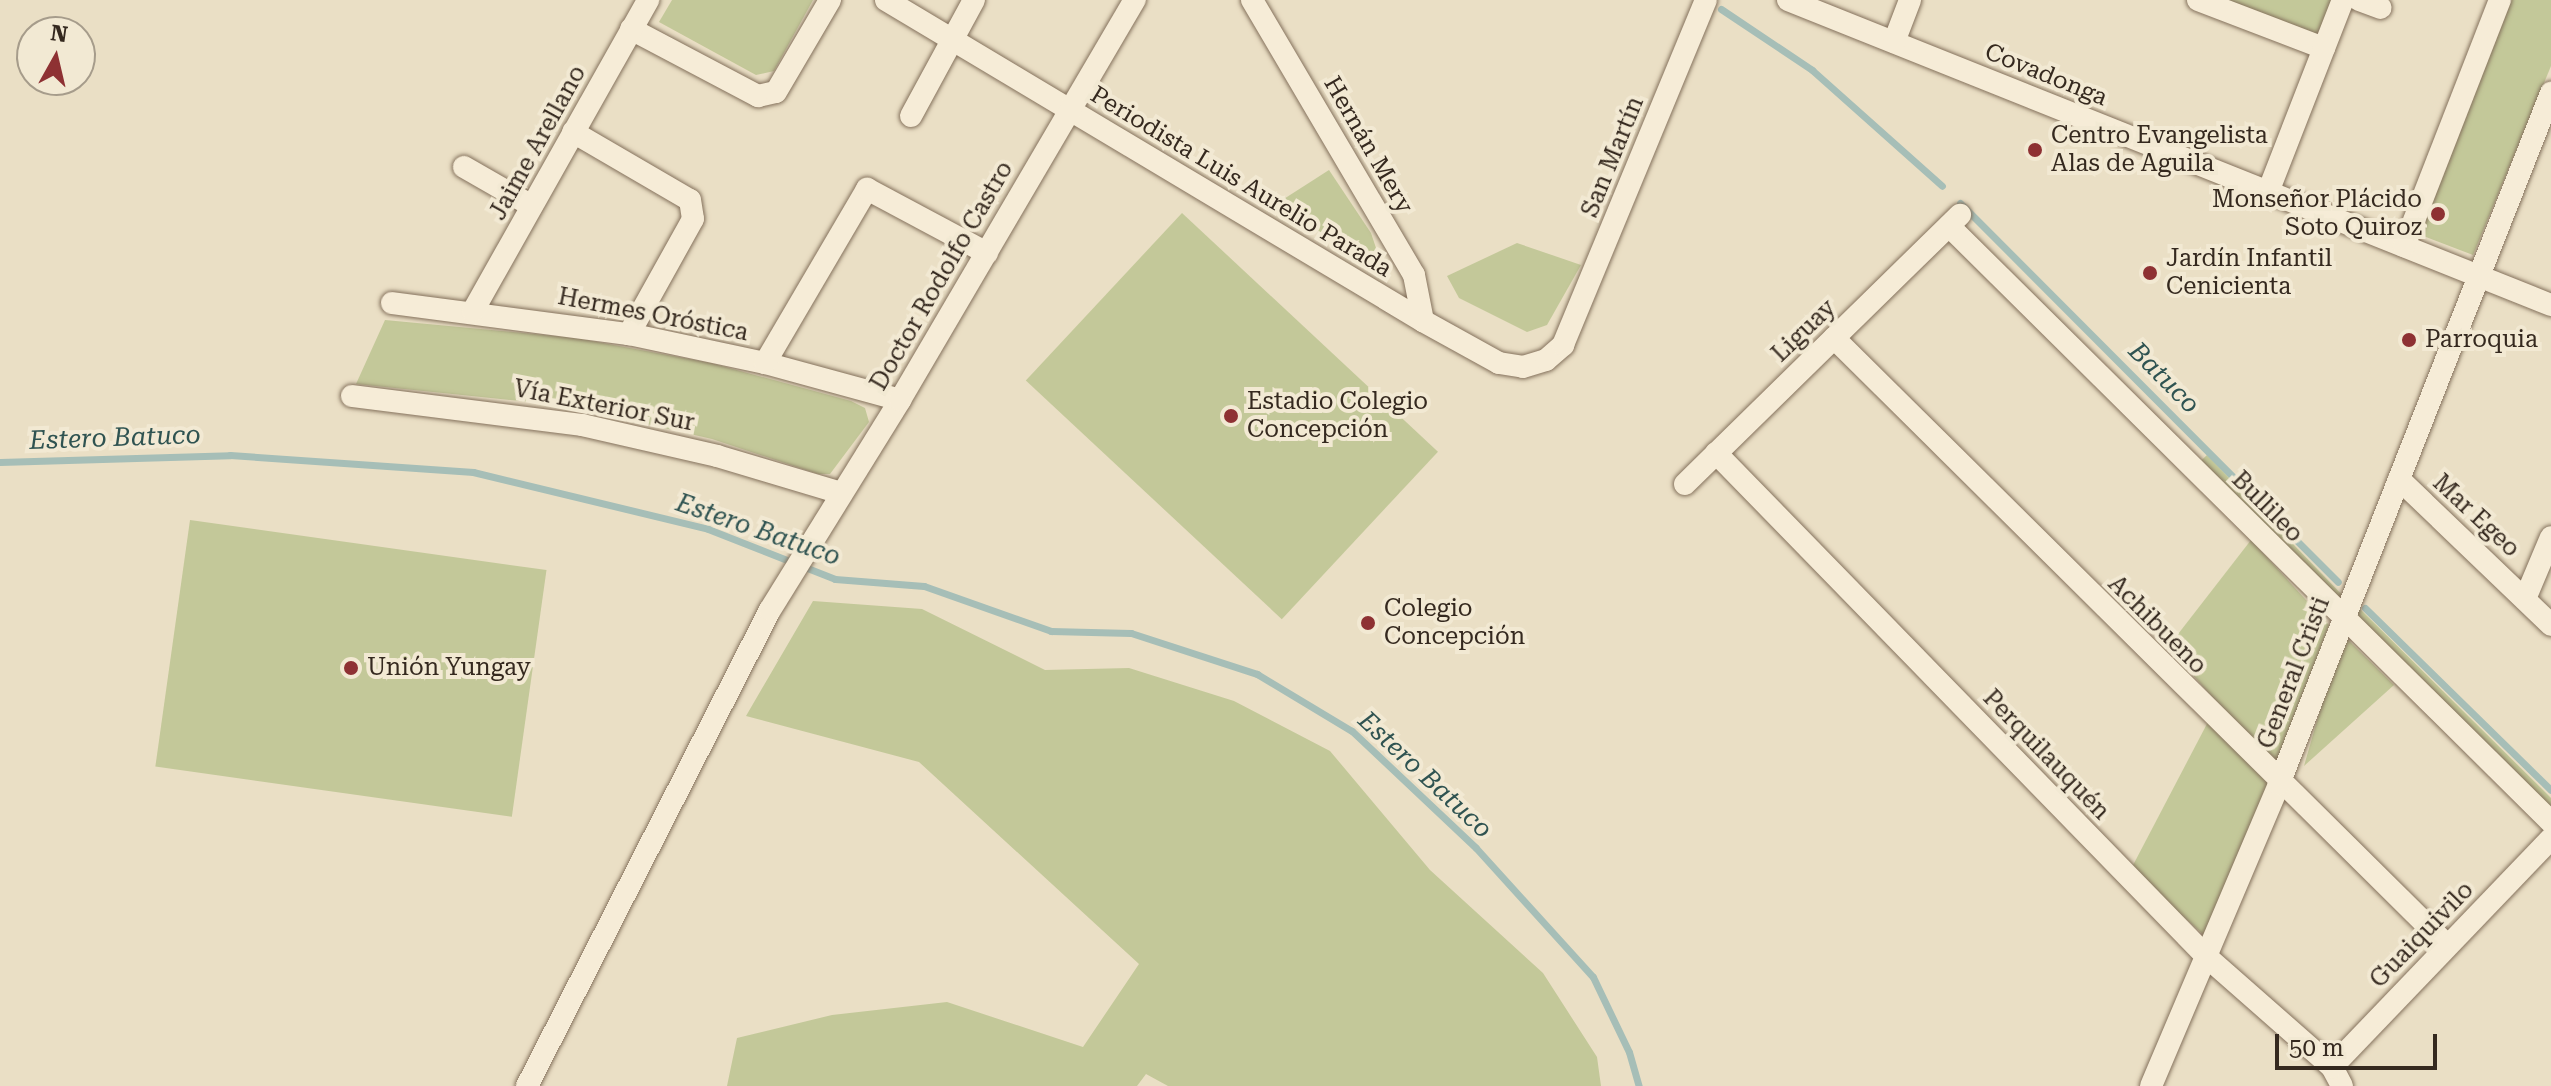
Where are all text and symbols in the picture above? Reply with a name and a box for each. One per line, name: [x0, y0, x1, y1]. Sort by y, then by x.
north arrow: [16, 16, 96, 96]
text: N: [49, 20, 69, 47]
street label: Covadonga: [1981, 37, 2111, 113]
street label: Jaime Arellano: [484, 61, 592, 225]
street label: Hernán Mery: [1317, 71, 1419, 219]
street label: Periodista Luis Aurelio Parada: [1085, 80, 1397, 284]
street label: San Martín: [1576, 92, 1650, 222]
place label: Centro Evangelista Alas de Aguila: [2051, 122, 2268, 178]
marker: Centro Evangelista Alas de Aguila: [2026, 141, 2044, 159]
street label: Doctor Rodolfo Castro: [865, 156, 1019, 396]
place label: Monseñor Plácido Soto Quiroz: [2212, 186, 2422, 242]
marker: Monseñor Plácido Soto Quiroz: [2429, 205, 2447, 223]
place label: Jardín Infantil Cenicienta: [2166, 245, 2332, 301]
marker: Jardín Infantil Cenicienta: [2141, 264, 2159, 282]
street label: Hermes Oróstica: [555, 282, 751, 348]
street label: Liguay: [1766, 294, 1842, 368]
place label: Parroquia: [2425, 326, 2538, 354]
marker: Parroquia: [2400, 331, 2418, 349]
water label: Batuco: [2122, 336, 2206, 420]
street label: Vía Exterior Sur: [511, 374, 697, 438]
place label: Estadio Colegio Concepción: [1247, 388, 1428, 444]
marker: Estadio Colegio Concepción: [1222, 407, 1240, 425]
water label: Estero Batuco: [29, 419, 201, 457]
street label: Bullileo: [2225, 465, 2309, 549]
street label: Mar Egeo: [2427, 469, 2525, 563]
water label: Estero Batuco: [672, 487, 844, 573]
street label: Achibueno: [2102, 570, 2212, 680]
street label: General Cristi: [2252, 593, 2336, 753]
place label: Colegio Concepción: [1384, 595, 1525, 651]
marker: Colegio Concepción: [1359, 614, 1377, 632]
place label: Unión Yungay: [367, 654, 531, 682]
marker: Unión Yungay: [342, 659, 360, 677]
street label: Perquilauquén: [1977, 684, 2115, 826]
water label: Estero Batuco: [1352, 705, 1498, 845]
street label: Guaiquivilo: [2364, 876, 2480, 994]
scale bar: [2279, 1018, 2441, 1068]
text: 50 m: [2289, 1034, 2344, 1062]

